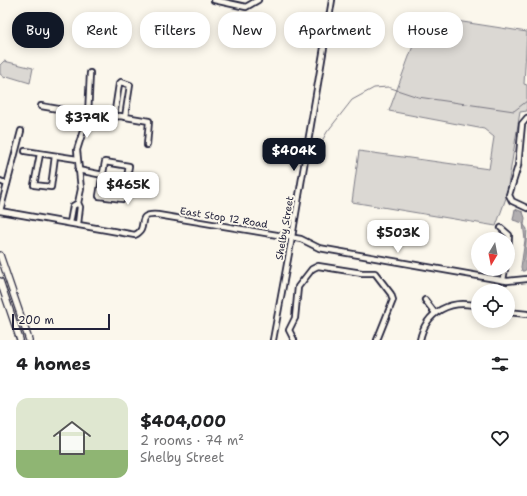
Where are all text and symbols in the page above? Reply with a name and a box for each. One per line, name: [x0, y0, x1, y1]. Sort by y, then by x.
chip: Buy: [12, 12, 64, 48]
chip: Rent: [72, 12, 132, 48]
chip: Filters: [140, 12, 210, 48]
chip: New: [218, 12, 276, 48]
chip: Apartment: [284, 12, 385, 48]
chip: House: [393, 12, 463, 48]
pin: $379K: [59, 105, 115, 139]
text: $379K: [65, 109, 109, 126]
pin: $404K: [266, 138, 322, 172]
text: $404K: [272, 142, 316, 159]
pin: $465K: [100, 172, 156, 206]
text: $465K: [106, 176, 150, 193]
street label: Shelby Street: [272, 195, 297, 261]
street label: East Stop 12 Road: [179, 204, 269, 231]
pin: $503K: [370, 220, 426, 254]
text: $503K: [376, 224, 420, 241]
north arrow: [471, 232, 515, 276]
map controls: [471, 232, 515, 328]
button: locate: [471, 284, 515, 328]
scale bar: [12, 312, 110, 331]
text: 200 m: [18, 313, 54, 328]
text: 4 homes: [16, 353, 91, 375]
icon: filters: [489, 353, 511, 375]
text: $404,000: [140, 410, 226, 432]
icon: home: [48, 414, 96, 462]
icon: heart: [489, 427, 511, 449]
text: 2 rooms · 74 m²: [140, 432, 244, 449]
text: Shelby Street: [140, 449, 224, 466]

